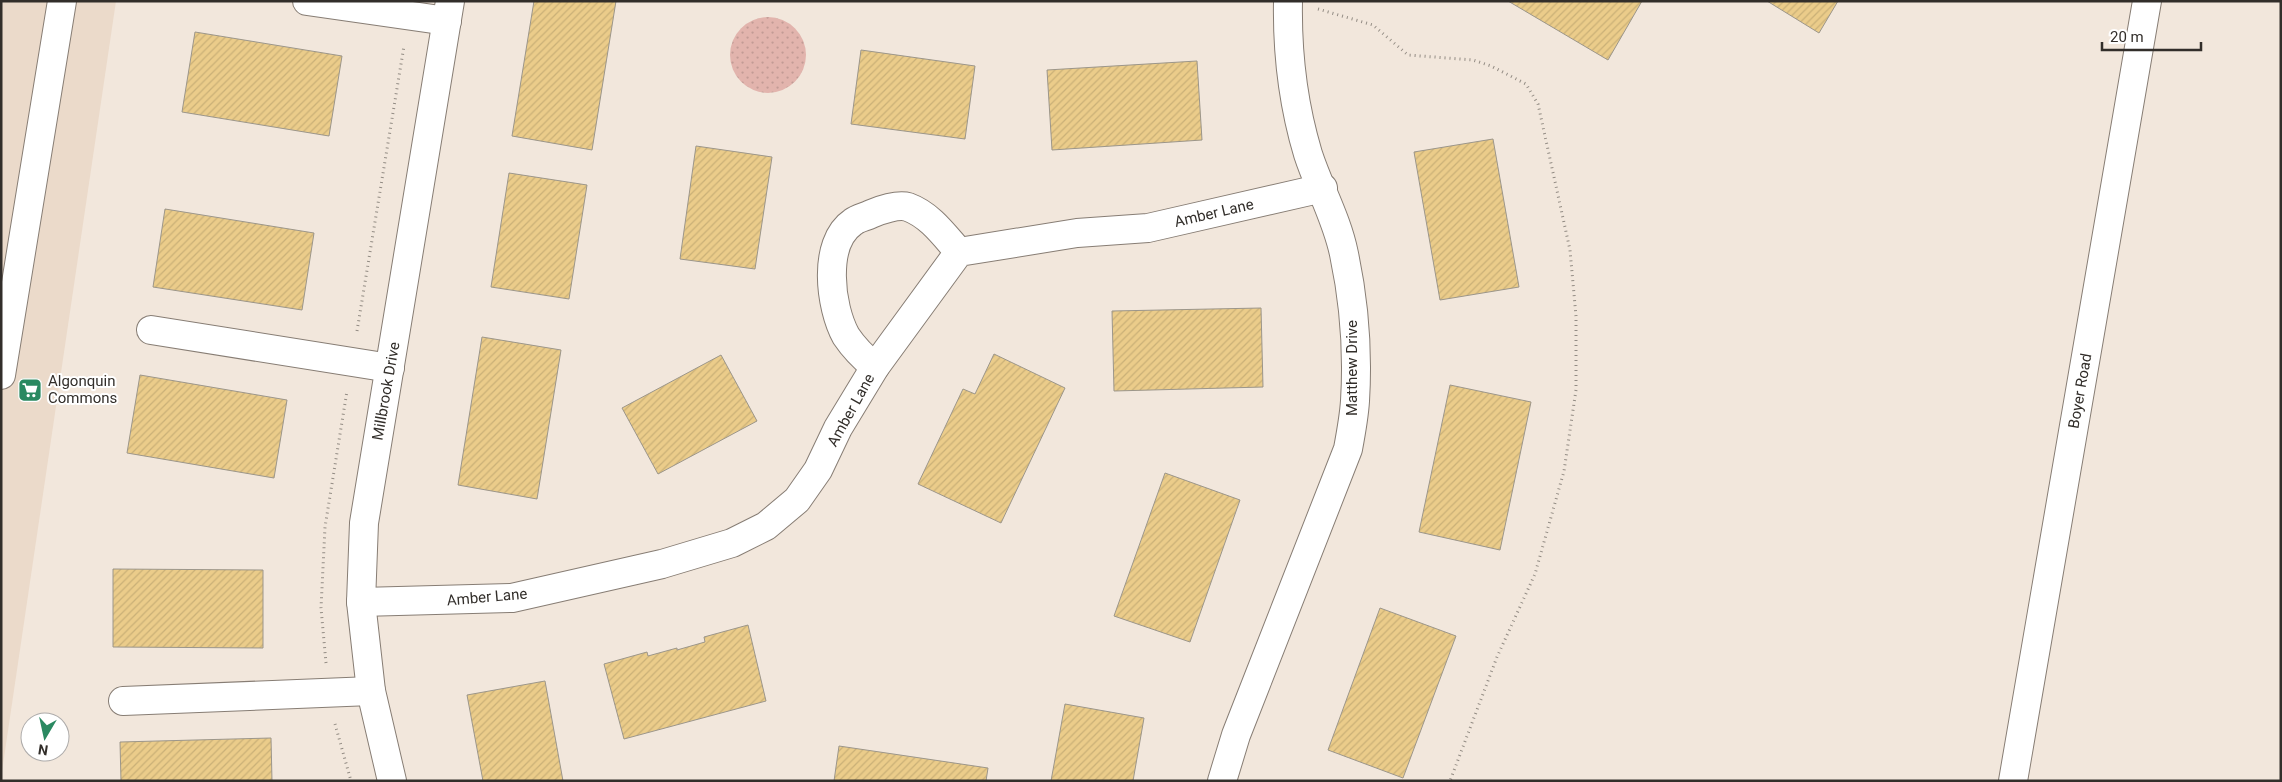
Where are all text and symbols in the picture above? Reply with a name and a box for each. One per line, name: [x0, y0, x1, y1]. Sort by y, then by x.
scale bar: [2102, 20, 2201, 52]
text: 20 m: [2110, 28, 2144, 46]
street label: Amber Lane: [1173, 195, 1255, 231]
street label: Matthew Drive: [1343, 320, 1361, 416]
street label: Millbrook Drive: [368, 340, 404, 442]
street label: Boyer Road: [2065, 352, 2095, 430]
street label: Amber Lane: [824, 370, 878, 450]
place label: Algonquin Commons: [48, 372, 117, 407]
supermarket icon: Algonquin Commons: [17, 377, 43, 403]
street label: Amber Lane: [446, 585, 528, 609]
north arrow: [20, 712, 70, 762]
text: N: [37, 741, 49, 759]

